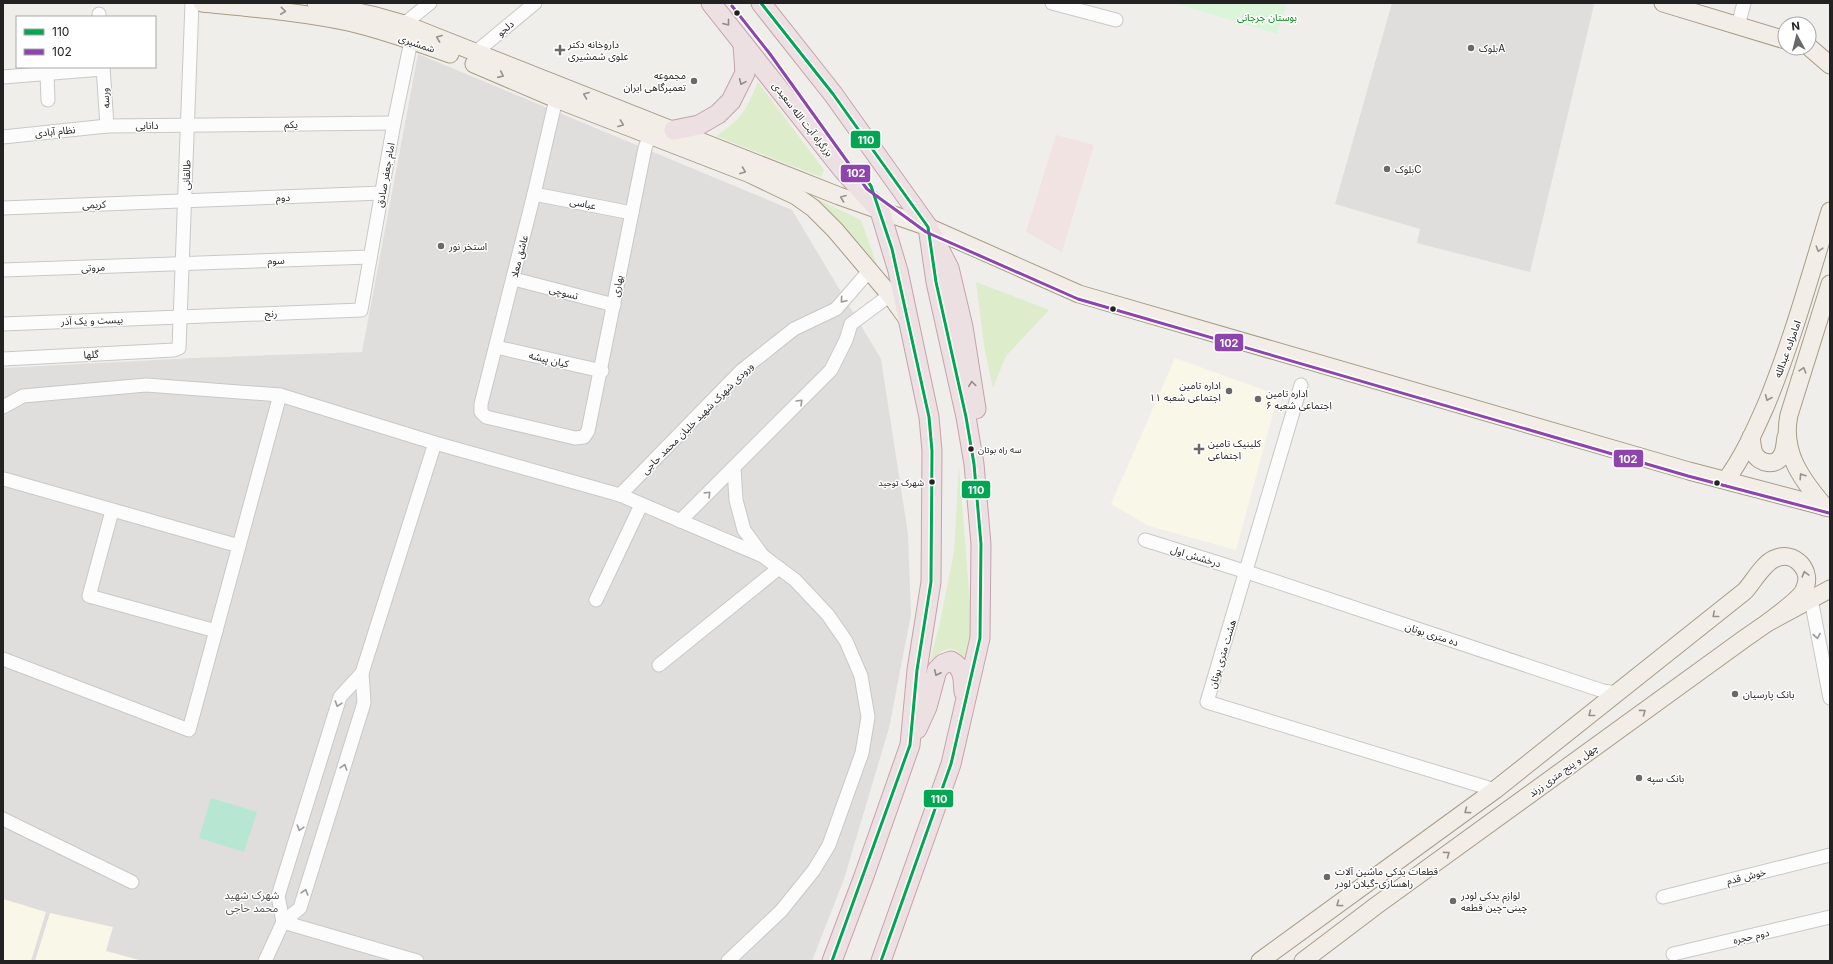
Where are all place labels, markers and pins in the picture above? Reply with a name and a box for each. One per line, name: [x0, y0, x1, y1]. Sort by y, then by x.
unlabelled marker: [732, 8, 742, 18]
place label: داروخانه دکتر علوی شمشیری: [567, 38, 629, 63]
place label: بلوکA: [1479, 42, 1505, 55]
marker: بلوکA: [1466, 43, 1476, 53]
marker: داروخانه دکتر علوی شمشیری: [555, 45, 565, 55]
place label: مجموعه تعمیرگاهی ایران: [623, 69, 686, 94]
marker: مجموعه تعمیرگاهی ایران: [689, 76, 699, 86]
place label: بلوکC: [1395, 163, 1422, 176]
marker: بلوکC: [1382, 164, 1392, 174]
place label: استخر نور: [448, 240, 487, 253]
marker: استخر نور: [436, 241, 446, 251]
unlabelled marker: [1108, 304, 1118, 314]
place label: اداره تامین اجتماعی شعبه ۱۱: [1150, 379, 1221, 403]
marker: اداره تامین اجتماعی شعبه ۱۱: [1224, 386, 1234, 396]
place label: اداره تامین اجتماعی شعبه ۶: [1266, 387, 1332, 411]
marker: اداره تامین اجتماعی شعبه ۶: [1253, 394, 1263, 404]
place label: کلینیک تامین اجتماعی: [1208, 437, 1262, 461]
marker: کلینیک تامین اجتماعی: [1193, 443, 1205, 455]
marker: سه راه بوتان: [966, 444, 976, 454]
place label: سه راه بوتان: [978, 444, 1022, 456]
place label: شهرک توحید: [878, 477, 924, 489]
marker: شهرک توحید: [927, 477, 937, 487]
unlabelled marker: [1712, 478, 1722, 488]
place label: بانک پارسیان: [1743, 688, 1795, 701]
marker: بانک پارسیان: [1730, 689, 1740, 699]
place label: بانک سپه: [1647, 772, 1685, 785]
marker: بانک سپه: [1634, 773, 1644, 783]
place label: قطعات یدکی ماشین آلات راهسازی-گیلان لودر: [1334, 865, 1439, 890]
marker: قطعات یدکی ماشین آلات راهسازی-گیلان لودر: [1322, 872, 1332, 882]
place label: لوازم یدکی لودر چینی-چین قطعه: [1460, 889, 1527, 914]
marker: لوازم یدکی لودر چینی-چین قطعه: [1448, 896, 1458, 906]

